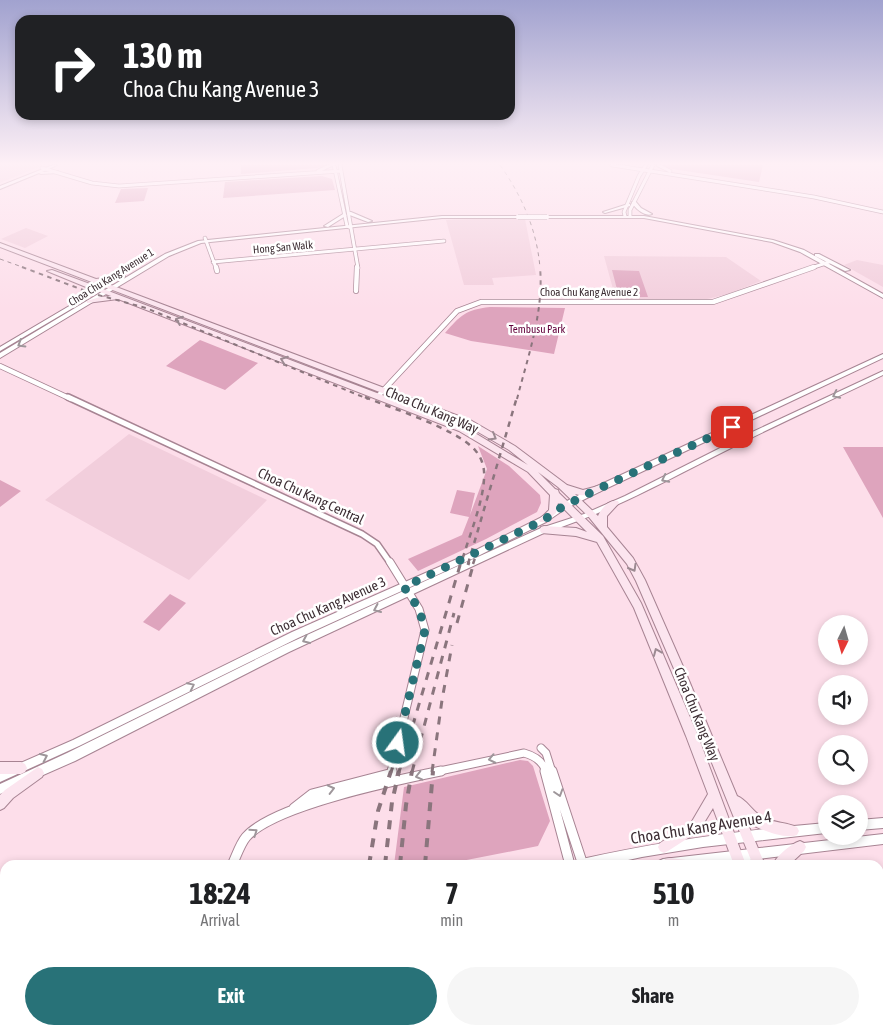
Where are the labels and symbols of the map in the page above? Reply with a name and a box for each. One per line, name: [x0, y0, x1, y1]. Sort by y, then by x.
street label: Hong San Walk: [252, 238, 314, 256]
street label: Choa Chu Kang Avenue 1: [66, 246, 156, 308]
street label: Choa Chu Kang Avenue 2: [540, 286, 638, 298]
one-way arrow: [175, 316, 184, 326]
park label: Tembusu Park: [509, 323, 565, 335]
one-way arrow: [17, 338, 26, 348]
one-way arrow: [280, 356, 289, 366]
street label: Choa Chu Kang Way: [383, 383, 481, 437]
one-way arrow: [832, 389, 841, 399]
pin: [711, 406, 753, 448]
one-way arrow: [487, 431, 496, 441]
street label: Choa Chu Kang Central: [255, 464, 367, 528]
one-way arrow: [661, 473, 670, 483]
one-way arrow: [627, 563, 637, 572]
street label: Choa Chu Kang Avenue 3: [268, 573, 388, 639]
one-way arrow: [373, 602, 382, 613]
north arrow: [818, 615, 868, 665]
one-way arrow: [302, 634, 311, 645]
one-way arrow: [653, 648, 664, 657]
street label: Choa Chu Kang Way: [671, 665, 723, 763]
one-way arrow: [186, 682, 195, 693]
position arrow: [371, 716, 423, 768]
one-way arrow: [39, 753, 48, 763]
one-way arrow: [488, 753, 496, 764]
one-way arrow: [414, 770, 423, 781]
one-way arrow: [327, 784, 336, 795]
one-way arrow: [554, 788, 564, 796]
street label: Choa Chu Kang Avenue 4: [629, 807, 773, 848]
one-way arrow: [248, 829, 258, 838]

